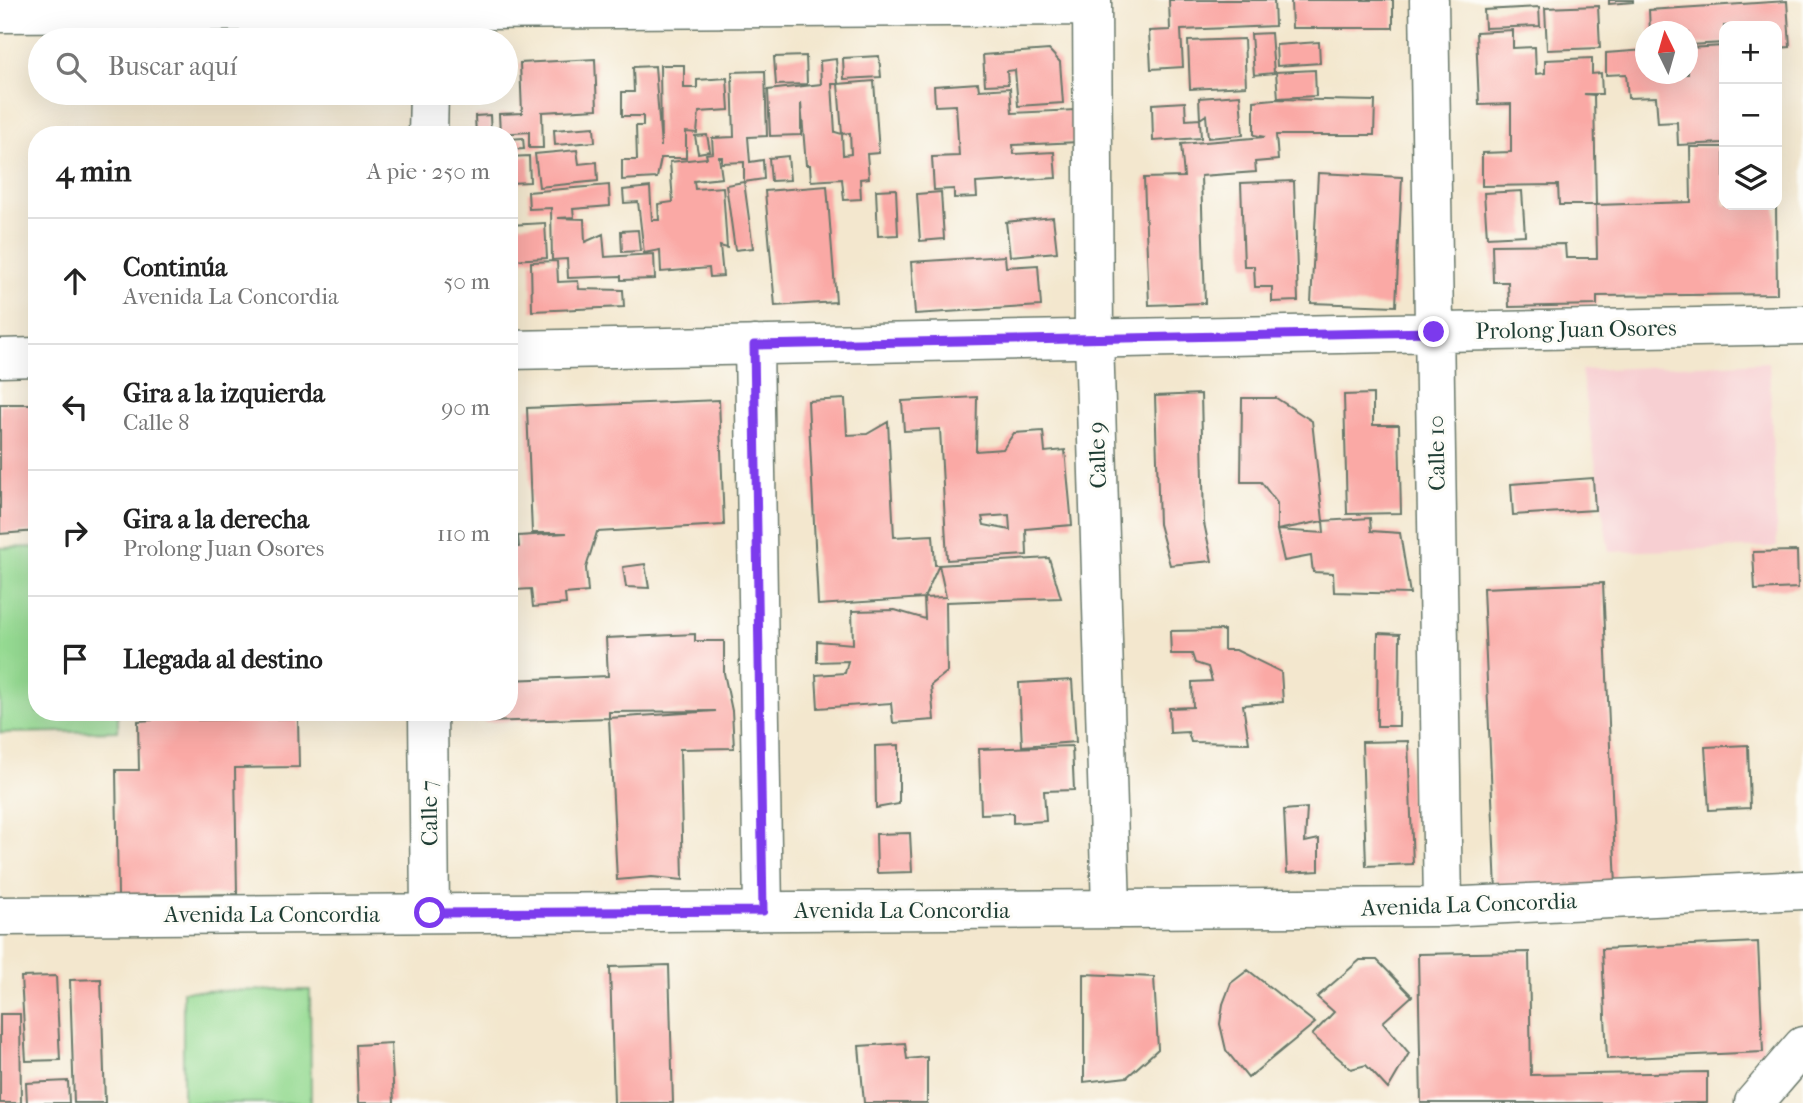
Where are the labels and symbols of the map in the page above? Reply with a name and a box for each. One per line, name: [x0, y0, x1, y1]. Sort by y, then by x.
north arrow: [1635, 21, 1698, 84]
street label: Prolong Juan Osores: [1475, 314, 1677, 345]
route end: [1418, 316, 1449, 347]
street label: Calle 10: [1422, 415, 1451, 491]
street label: Calle 9: [1083, 421, 1112, 489]
street label: Calle 7: [415, 780, 444, 846]
street label: Avenida La Concordia: [1360, 887, 1578, 922]
route start: [414, 897, 445, 928]
street label: Avenida La Concordia: [793, 897, 1010, 924]
street label: Avenida La Concordia: [163, 901, 380, 928]

